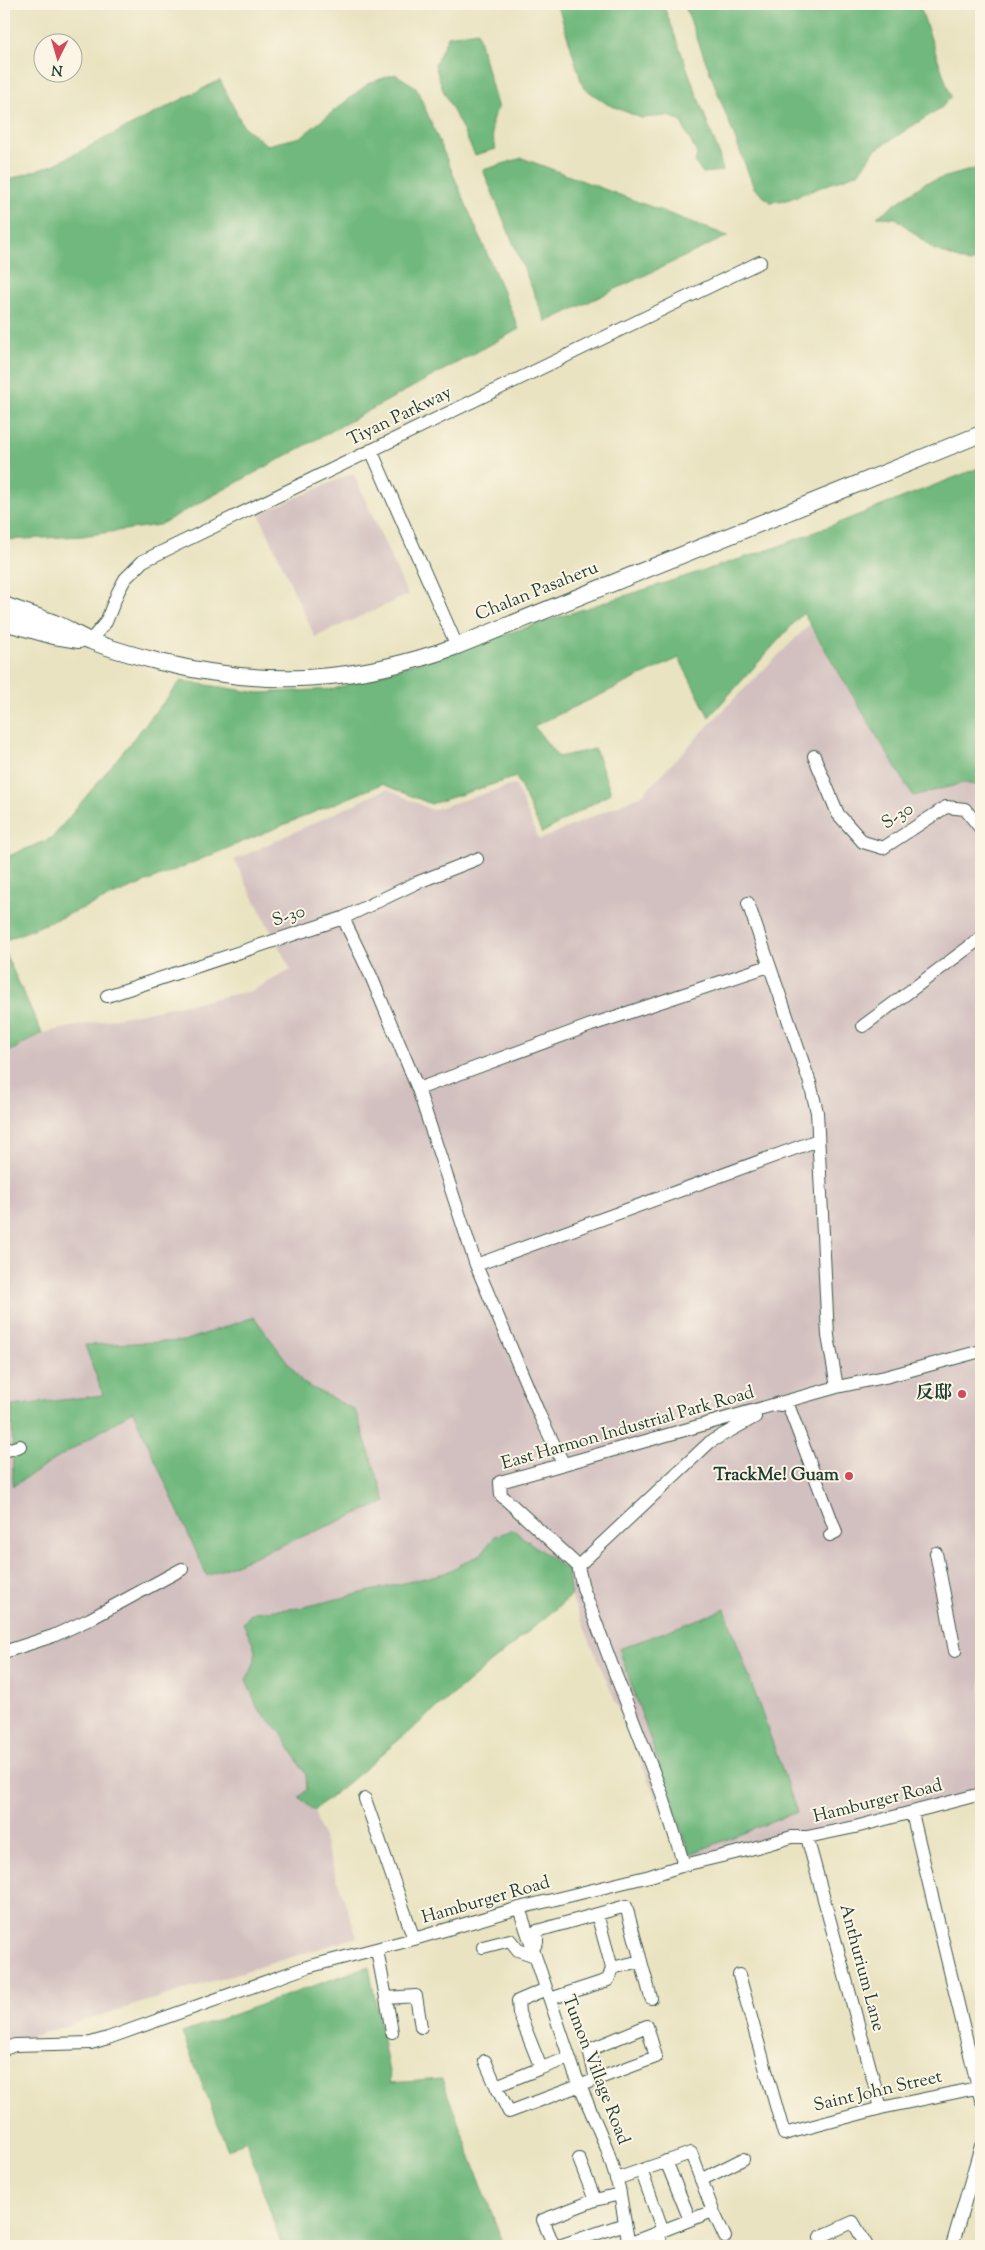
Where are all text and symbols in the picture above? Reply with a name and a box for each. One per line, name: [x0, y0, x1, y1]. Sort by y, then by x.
north arrow: [32, 32, 82, 82]
text: N: [51, 59, 63, 79]
street label: Tiyan Parkway: [343, 381, 457, 453]
street label: Chalan Pasaheru: [472, 555, 602, 629]
street label: S-30: [877, 797, 919, 837]
street label: S-30: [269, 899, 309, 935]
street label: East Harmon Industrial Park Road: [498, 1380, 758, 1478]
place label: 反邸: [916, 1381, 952, 1407]
marker: 反邸: [956, 1388, 968, 1400]
place label: TrackMe! Guam: [714, 1463, 839, 1489]
marker: TrackMe! Guam: [843, 1470, 855, 1482]
street label: Hamburger Road: [811, 1773, 945, 1831]
street label: Hamburger Road: [419, 1870, 553, 1932]
street label: Anthurium Lane: [832, 1901, 890, 2035]
street label: Tumon Village Road: [554, 1991, 636, 2149]
street label: Saint John Street: [811, 2065, 945, 2119]

